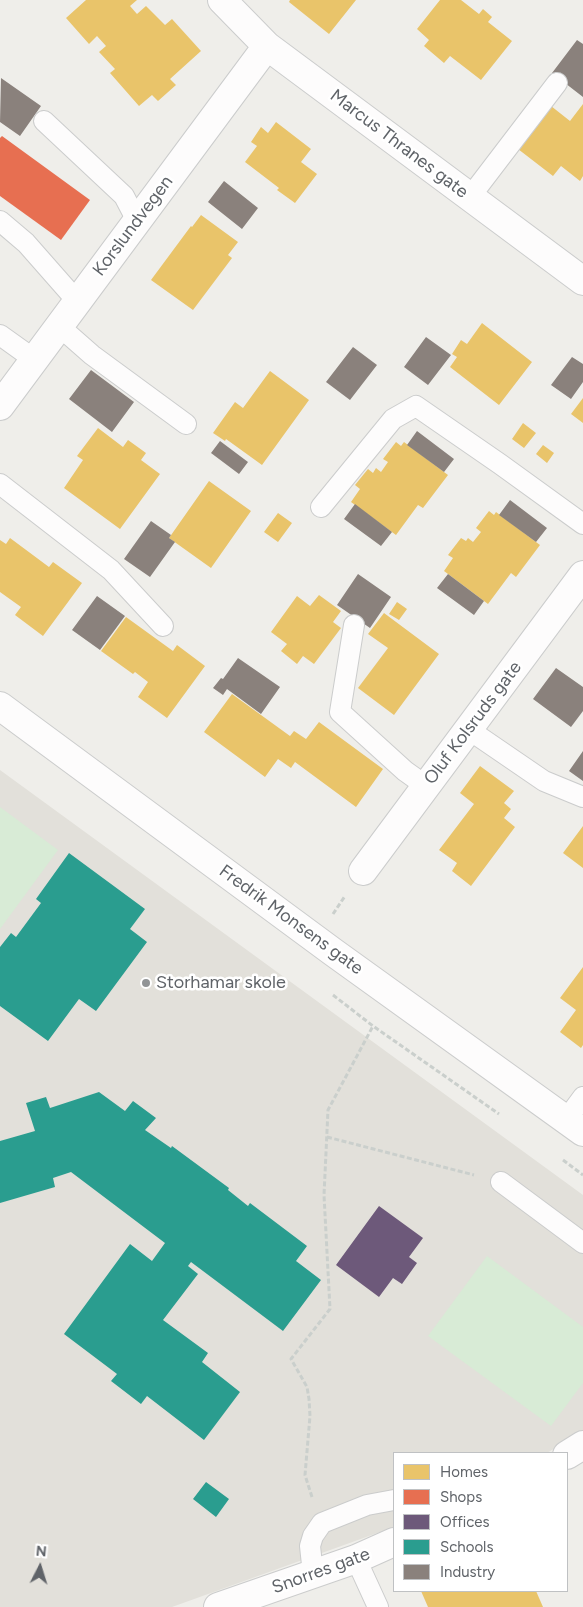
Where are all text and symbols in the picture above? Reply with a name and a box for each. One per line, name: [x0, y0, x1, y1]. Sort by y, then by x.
street label: Marcus Thranes gate: [326, 85, 472, 203]
street label: Korslundvegen: [88, 172, 178, 280]
street label: Oluf Kolsruds gate: [420, 657, 526, 789]
street label: Fredrik Monsens gate: [215, 861, 367, 979]
place label: Storhamar skole: [156, 972, 286, 994]
marker: Storhamar skole: [140, 977, 152, 989]
legend: [393, 1452, 568, 1592]
text: Homes: [440, 1463, 488, 1481]
text: Shops: [440, 1488, 482, 1506]
text: Offices: [440, 1513, 490, 1531]
text: Schools: [440, 1538, 493, 1556]
north arrow: [15, 1542, 65, 1592]
text: N: [35, 1543, 47, 1560]
street label: Snorres gate: [269, 1543, 373, 1599]
text: Industry: [440, 1563, 495, 1581]

